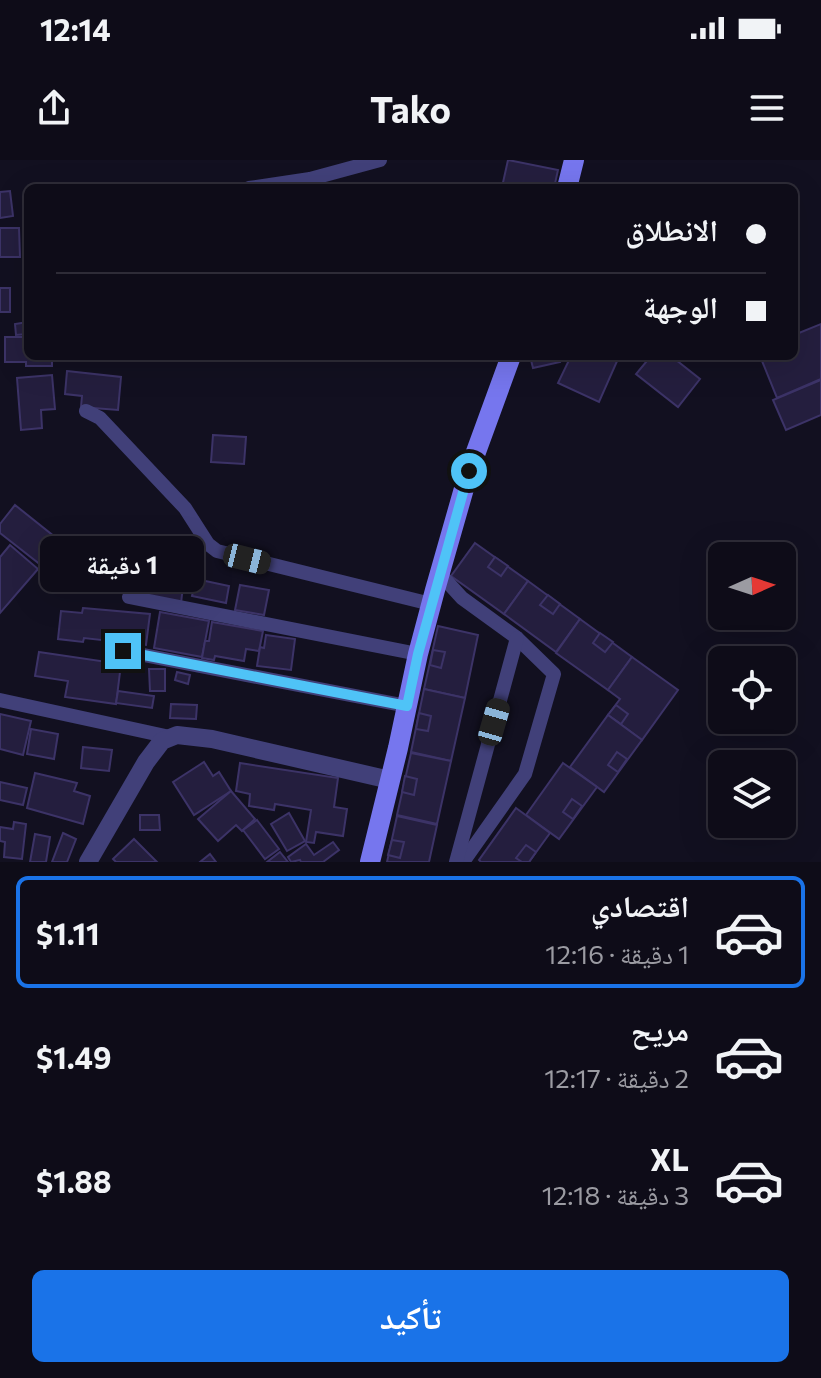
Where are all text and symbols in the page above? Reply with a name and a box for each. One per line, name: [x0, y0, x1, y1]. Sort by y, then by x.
text: 12:14: [40, 10, 111, 47]
icon: share: [32, 86, 76, 130]
text: Tako: [370, 86, 451, 130]
icon: menu: [745, 86, 789, 130]
text: الانطلاق: [625, 210, 718, 247]
text: الوجهة: [643, 287, 718, 324]
route start: [451, 453, 487, 489]
callout: 1 دقيقة: [41, 535, 205, 591]
car: [221, 542, 273, 576]
north arrow: [708, 542, 796, 630]
map controls: [708, 542, 796, 838]
text: 1 دقيقة: [86, 548, 158, 579]
route end: [105, 633, 141, 669]
button: locate: [708, 646, 796, 734]
car: [476, 696, 512, 748]
button: layers: [708, 750, 796, 838]
text: اقتصادي: [591, 886, 689, 923]
icon: car: [713, 896, 785, 968]
text: $1.11: [36, 914, 100, 951]
text: 1 دقيقة · 12:16: [545, 938, 689, 969]
text: مريح: [631, 1010, 689, 1047]
icon: car: [713, 1020, 785, 1092]
text: $1.49: [36, 1038, 111, 1075]
text: 2 دقيقة · 12:17: [544, 1062, 689, 1093]
text: XL: [650, 1140, 689, 1177]
icon: car: [713, 1144, 785, 1216]
text: $1.88: [36, 1162, 111, 1199]
text: 3 دقيقة · 12:18: [542, 1179, 689, 1210]
button: تأكيد: [32, 1270, 789, 1362]

